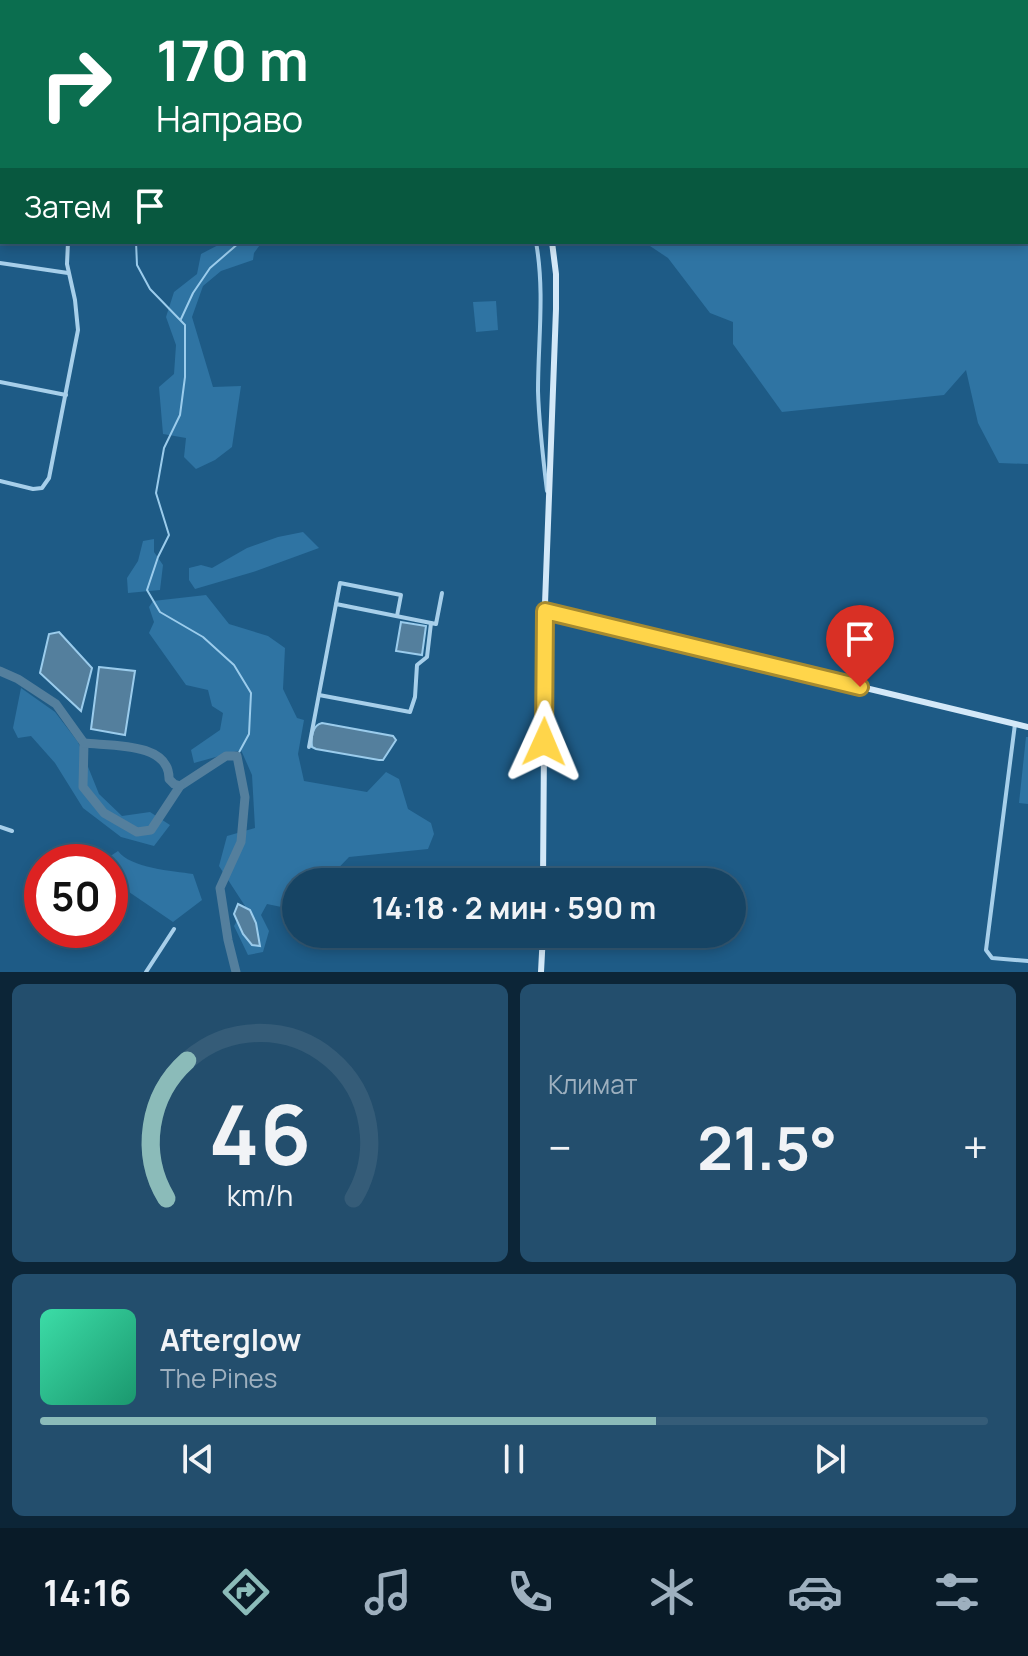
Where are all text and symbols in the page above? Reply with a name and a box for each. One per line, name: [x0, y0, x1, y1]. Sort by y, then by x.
text: 170 m: [156, 21, 309, 98]
icon: right: [24, 32, 128, 136]
text: Направо: [156, 94, 303, 143]
icon: arrive: [128, 184, 172, 228]
text: Затем: [24, 186, 112, 227]
pin: [826, 605, 894, 687]
icon: arrive: [838, 617, 882, 661]
position arrow: [502, 700, 586, 784]
speed limit sign: 50: [24, 844, 128, 948]
text: 14:18 · 2 мин · 590 m: [372, 887, 656, 928]
text: Климат: [548, 1066, 638, 1102]
text: 46: [209, 1076, 311, 1190]
text: 21.5°: [697, 1106, 837, 1188]
text: −: [548, 1117, 572, 1177]
text: +: [963, 1117, 988, 1177]
text: km/h: [227, 1176, 293, 1215]
text: Afterglow: [160, 1319, 301, 1360]
text: The Pines: [160, 1360, 277, 1396]
icon: previous: [176, 1437, 220, 1481]
icon: pause: [492, 1437, 536, 1481]
icon: next: [808, 1437, 852, 1481]
icon: directions: [218, 1564, 274, 1620]
icon: music: [360, 1564, 416, 1620]
icon: phone: [502, 1564, 558, 1620]
icon: climate: [644, 1564, 700, 1620]
icon: car: [787, 1564, 843, 1620]
icon: filters: [929, 1564, 985, 1620]
text: 14:16: [43, 1568, 131, 1617]

